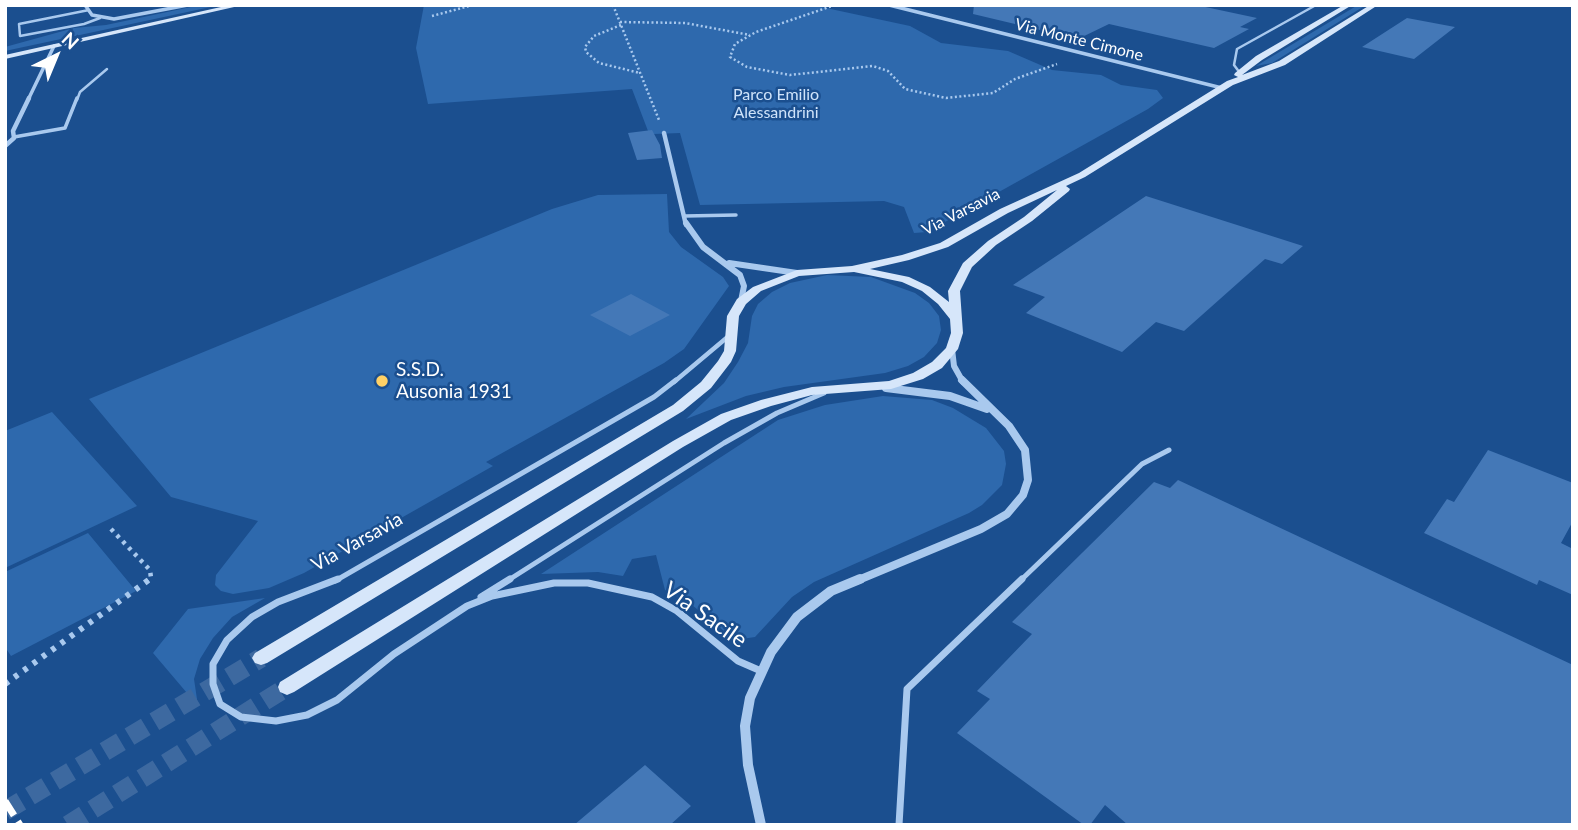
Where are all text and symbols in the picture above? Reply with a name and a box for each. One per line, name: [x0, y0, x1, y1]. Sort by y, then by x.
street label: Via Monte Cimone: [1013, 15, 1145, 65]
north arrow: [21, 21, 91, 91]
text: N: [57, 27, 84, 54]
park label: Parco Emilio Alessandrini: [733, 85, 819, 123]
street label: Via Varsavia: [919, 184, 1003, 240]
place label: S.S.D. Ausonia 1931: [396, 359, 512, 403]
marker: S.S.D. Ausonia 1931: [374, 373, 390, 389]
street label: Via Varsavia: [307, 508, 407, 576]
street label: Via Sacile: [658, 576, 752, 654]

